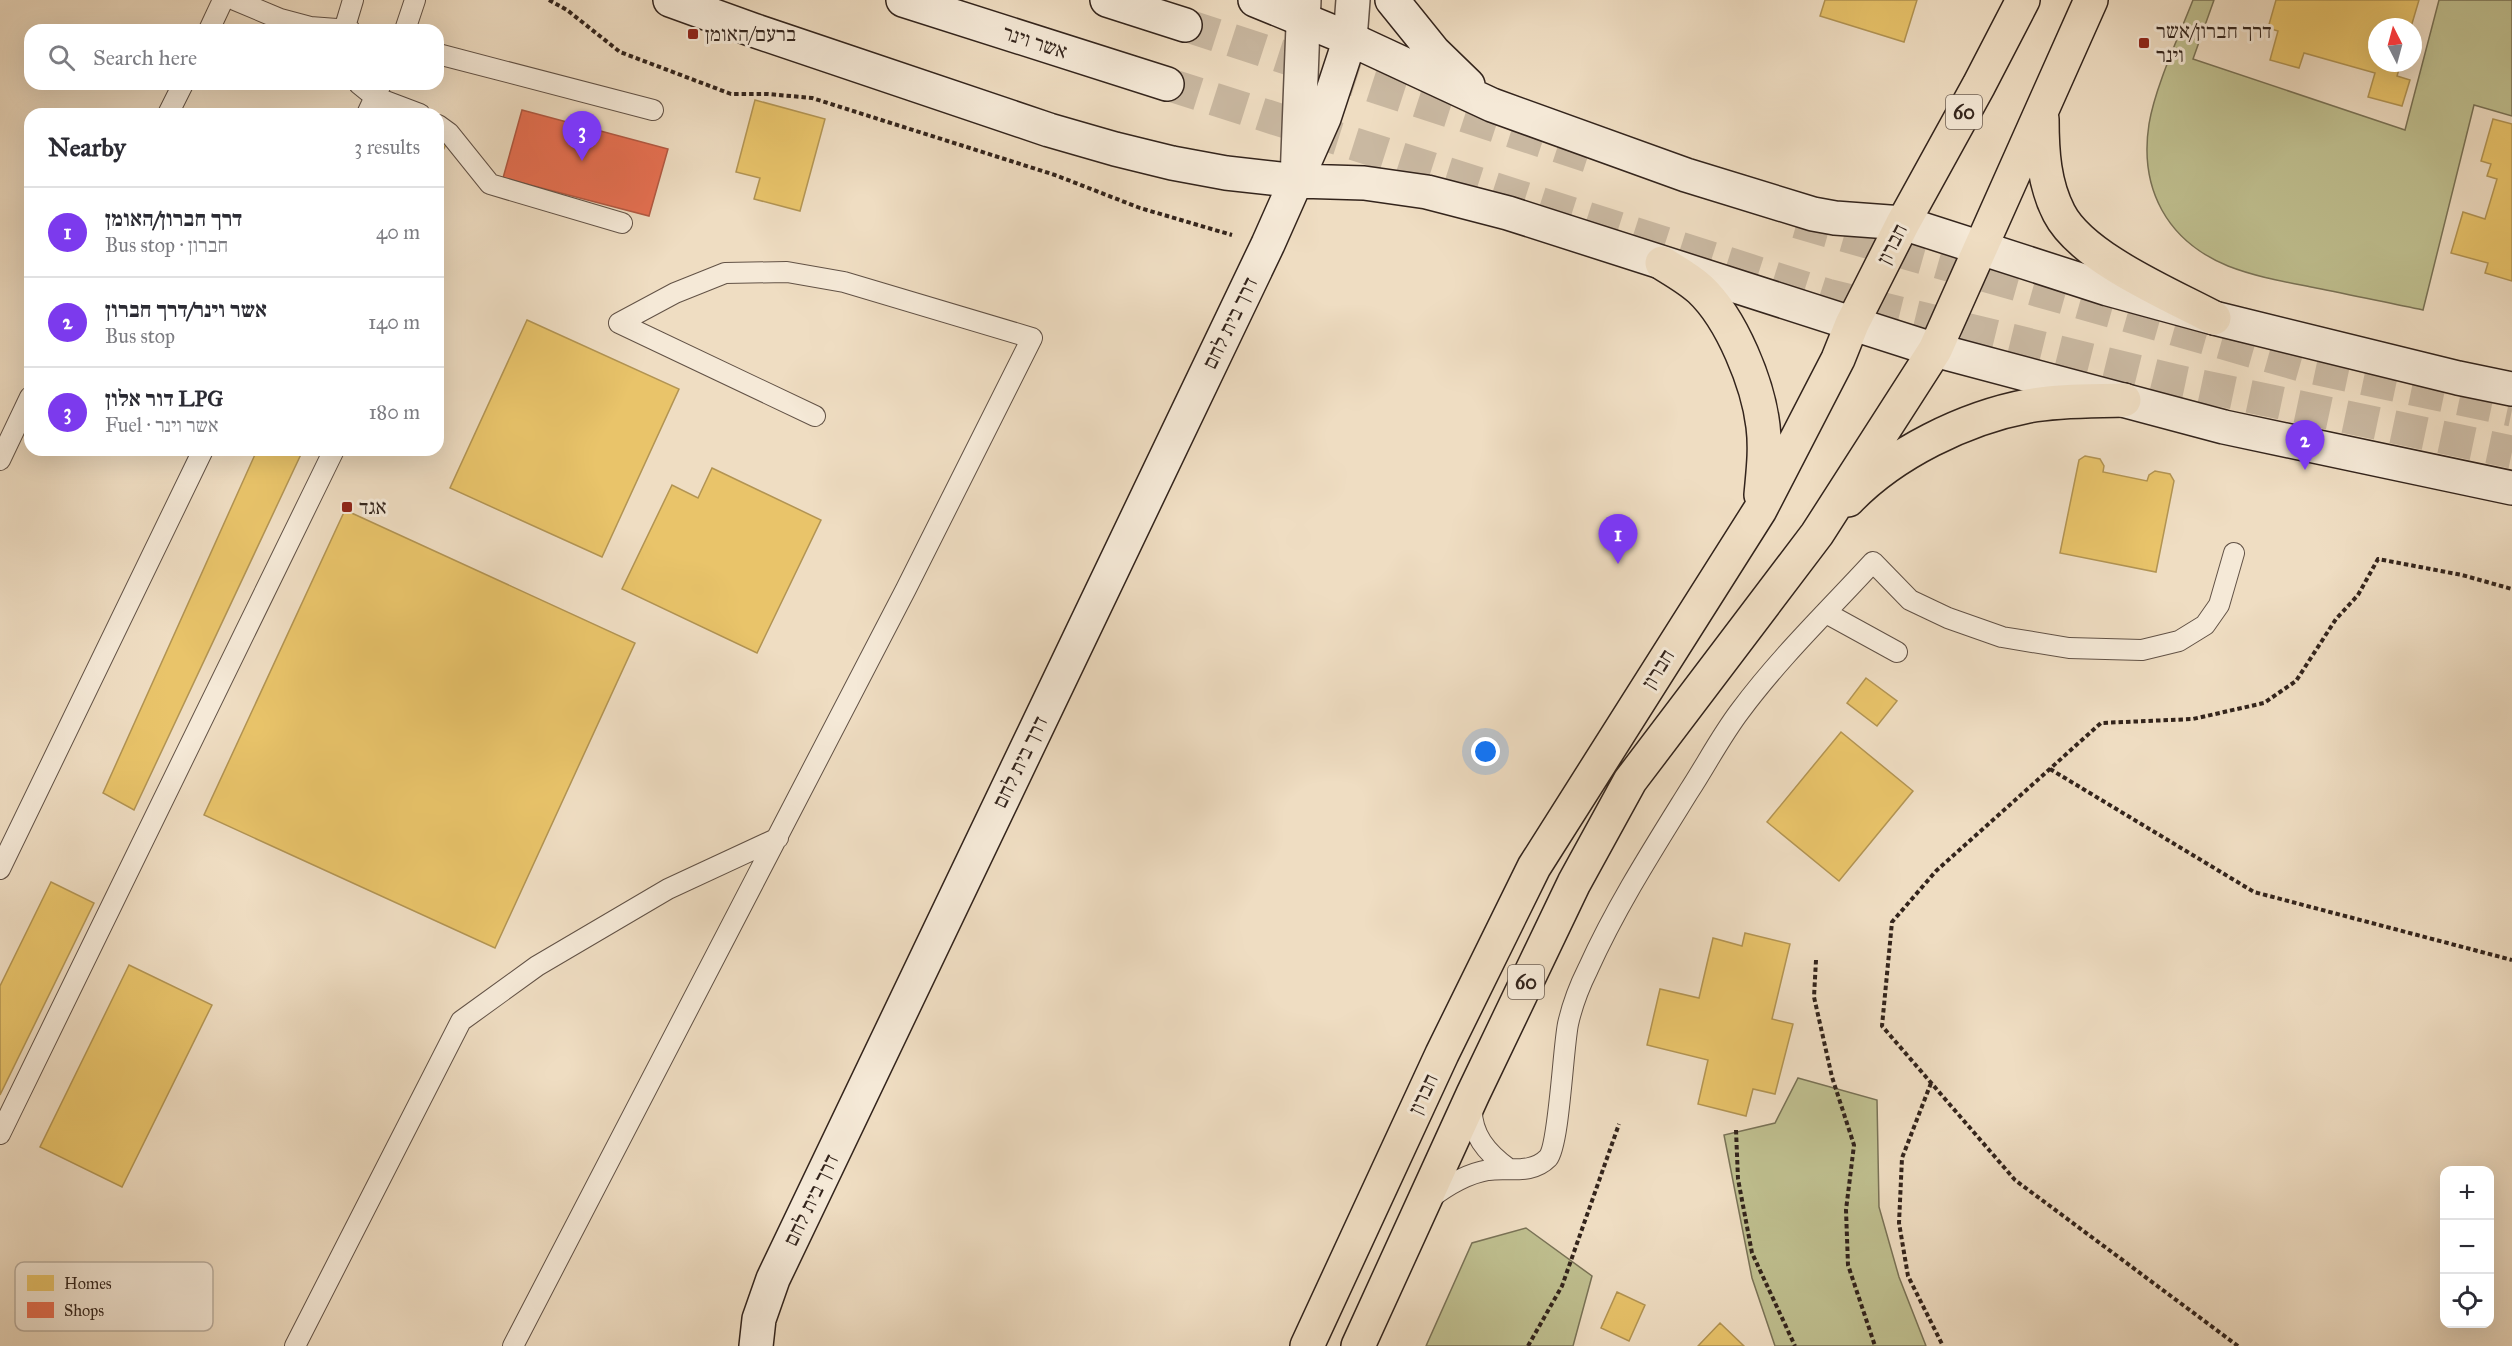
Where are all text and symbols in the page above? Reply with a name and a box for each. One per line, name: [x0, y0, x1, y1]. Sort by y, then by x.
place label: דרך חברון/אשר וינר: [2156, 18, 2272, 68]
north arrow: [2368, 18, 2422, 72]
street label: אשר וינר: [999, 19, 1071, 65]
place label: ברעם/האומן: [705, 21, 796, 47]
search box: [24, 24, 444, 90]
marker: ברעם/האומן: [686, 27, 700, 41]
marker: דרך חברון/אשר וינר: [2137, 36, 2151, 50]
icon: search: [45, 41, 78, 74]
text: Search here: [93, 44, 197, 71]
road number: 60: [1946, 95, 1982, 129]
pin: 3: [562, 112, 602, 161]
text: Nearby: [48, 131, 126, 163]
text: 3 results: [354, 135, 420, 159]
text: דרך חברון/האומן: [105, 205, 242, 232]
street label: חברון: [1871, 219, 1913, 269]
text: 1: [64, 220, 71, 244]
text: 40 m: [376, 220, 420, 244]
text: Bus stop · חברון: [105, 233, 228, 257]
street label: דרך בית לחם: [1197, 273, 1263, 373]
text: אשר וינר/דרך חברון: [105, 296, 267, 323]
text: 2: [63, 310, 72, 334]
text: 140 m: [368, 310, 420, 334]
text: Bus stop: [105, 324, 175, 348]
text: דור אלון LPG: [105, 385, 223, 412]
text: 3: [64, 400, 72, 424]
text: 180 m: [369, 400, 420, 424]
text: Fuel · אשר וינר: [105, 413, 219, 437]
pin: 2: [2286, 420, 2324, 470]
place label: אגד: [359, 494, 387, 520]
marker: אגד: [340, 500, 354, 514]
pin: 1: [1598, 514, 1638, 564]
street label: חברון: [1636, 644, 1680, 694]
street label: דרך בית לחם: [987, 712, 1053, 812]
your location: [1471, 737, 1500, 766]
road number: 60: [1508, 965, 1544, 999]
street label: חברון: [1402, 1069, 1444, 1119]
street label: דרך בית לחם: [778, 1150, 844, 1250]
map controls: [2440, 1166, 2494, 1328]
button: +: [2440, 1166, 2494, 1220]
button: −: [2440, 1220, 2494, 1274]
legend: [15, 1262, 213, 1331]
text: Homes: [64, 1274, 112, 1293]
button: locate: [2440, 1274, 2494, 1328]
text: Shops: [64, 1301, 104, 1320]

